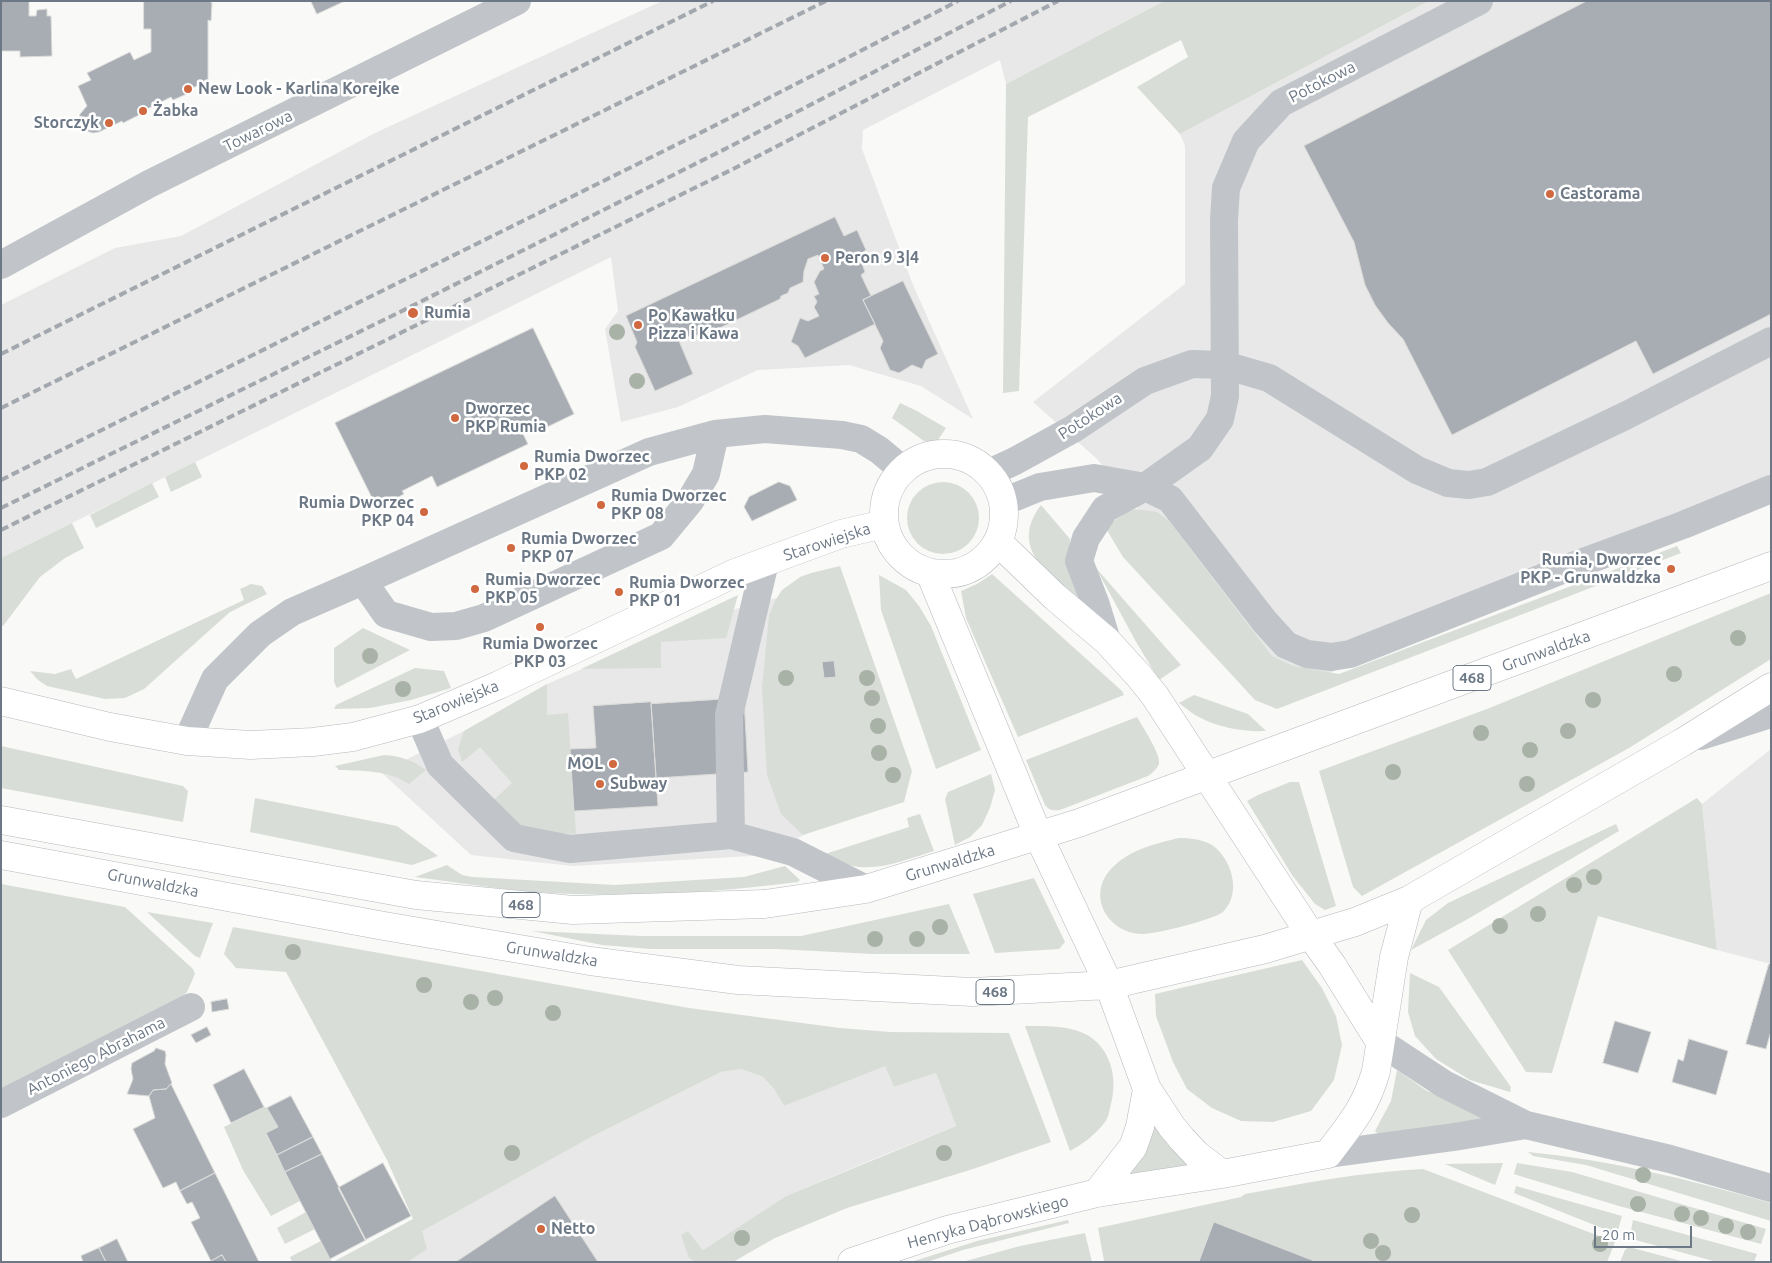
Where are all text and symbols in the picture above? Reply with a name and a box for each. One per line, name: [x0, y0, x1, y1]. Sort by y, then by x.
street label: Potokowa: [1286, 57, 1358, 107]
place label: New Look - Karlina Korejke: [198, 79, 400, 99]
marker: New Look - Karlina Korejke: [182, 83, 194, 95]
place label: Żabka: [153, 101, 199, 121]
marker: Żabka: [137, 105, 149, 117]
street label: Towarowa: [220, 106, 296, 156]
place label: Storczyk: [34, 113, 99, 133]
marker: Storczyk: [103, 117, 115, 129]
place label: Castorama: [1560, 184, 1640, 204]
marker: Castorama: [1544, 188, 1556, 200]
place label: Peron 9 3|4: [835, 248, 919, 268]
marker: Peron 9 3|4: [819, 252, 831, 264]
place label: Rumia: [424, 303, 471, 323]
marker: Rumia: [406, 306, 420, 320]
place label: Po Kawałku Pizza i Kawa: [648, 306, 739, 344]
marker: Po Kawałku Pizza i Kawa: [632, 319, 644, 331]
street label: Potokowa: [1055, 388, 1125, 444]
place label: Dworzec PKP Rumia: [465, 399, 546, 437]
marker: Dworzec PKP Rumia: [449, 412, 461, 424]
place label: Rumia Dworzec PKP 02: [534, 447, 650, 485]
marker: Rumia Dworzec PKP 02: [518, 460, 530, 472]
place label: Rumia Dworzec PKP 08: [611, 486, 727, 524]
place label: Rumia Dworzec PKP 04: [298, 493, 414, 531]
marker: Rumia Dworzec PKP 08: [595, 499, 607, 511]
marker: Rumia Dworzec PKP 04: [418, 506, 430, 518]
street label: Starowiejska: [781, 519, 873, 565]
place label: Rumia Dworzec PKP 07: [521, 529, 637, 567]
marker: Rumia Dworzec PKP 07: [505, 542, 517, 554]
place label: Rumia, Dworzec PKP - Grunwaldzka: [1520, 550, 1661, 588]
marker: Rumia, Dworzec PKP - Grunwaldzka: [1665, 563, 1677, 575]
place label: Rumia Dworzec PKP 05: [485, 570, 601, 608]
place label: Rumia Dworzec PKP 01: [629, 573, 745, 611]
marker: Rumia Dworzec PKP 05: [469, 583, 481, 595]
marker: Rumia Dworzec PKP 01: [613, 586, 625, 598]
marker: Rumia Dworzec PKP 03: [534, 621, 546, 633]
street label: Grunwaldzka: [1499, 626, 1593, 676]
place label: Rumia Dworzec PKP 03: [482, 634, 598, 672]
road number: 468: [1453, 666, 1491, 690]
street label: Starowiejska: [410, 676, 502, 728]
place label: MOL: [567, 754, 603, 774]
marker: MOL: [607, 758, 619, 770]
place label: Subway: [610, 774, 667, 794]
marker: Subway: [594, 778, 606, 790]
street label: Grunwaldzka: [903, 840, 997, 886]
street label: Grunwaldzka: [106, 865, 200, 901]
road number: 468: [502, 892, 540, 918]
street label: Grunwaldzka: [505, 937, 599, 971]
road number: 468: [976, 980, 1014, 1004]
street label: Antoniego Abrahama: [24, 1013, 168, 1099]
street label: Henryka Dąbrowskiego: [905, 1191, 1071, 1253]
scale bar: [1597, 1216, 1694, 1248]
place label: Netto: [551, 1219, 595, 1239]
marker: Netto: [535, 1223, 547, 1235]
text: 20 m: [1602, 1226, 1635, 1243]

